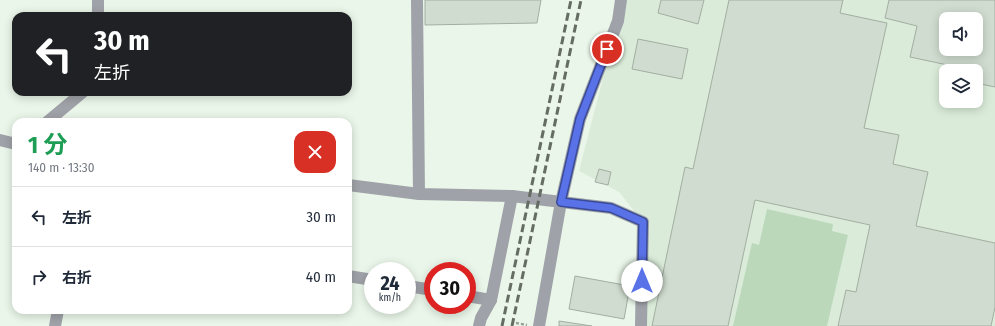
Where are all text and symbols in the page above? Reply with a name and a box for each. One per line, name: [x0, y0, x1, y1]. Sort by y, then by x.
map controls: [939, 12, 983, 108]
button: sound: [939, 12, 983, 56]
text: 30 m: [94, 24, 150, 57]
icon: left: [28, 28, 80, 80]
pin: [590, 32, 624, 66]
icon: arrive: [596, 38, 618, 60]
text: 左折: [94, 62, 130, 84]
button: layers: [939, 64, 983, 108]
text: 1 分: [28, 131, 67, 159]
button: close: [294, 131, 336, 173]
text: 140 m · 13:30: [28, 160, 95, 175]
icon: left: [28, 206, 50, 228]
text: 30 m: [306, 208, 336, 226]
text: 左折: [62, 209, 92, 227]
position arrow: [621, 260, 663, 302]
speed limit sign: 30: [424, 262, 476, 314]
icon: right: [28, 266, 50, 288]
text: 40 m: [306, 268, 336, 286]
text: 右折: [62, 269, 92, 287]
text: 24: [380, 271, 400, 295]
text: km/h: [379, 292, 401, 304]

